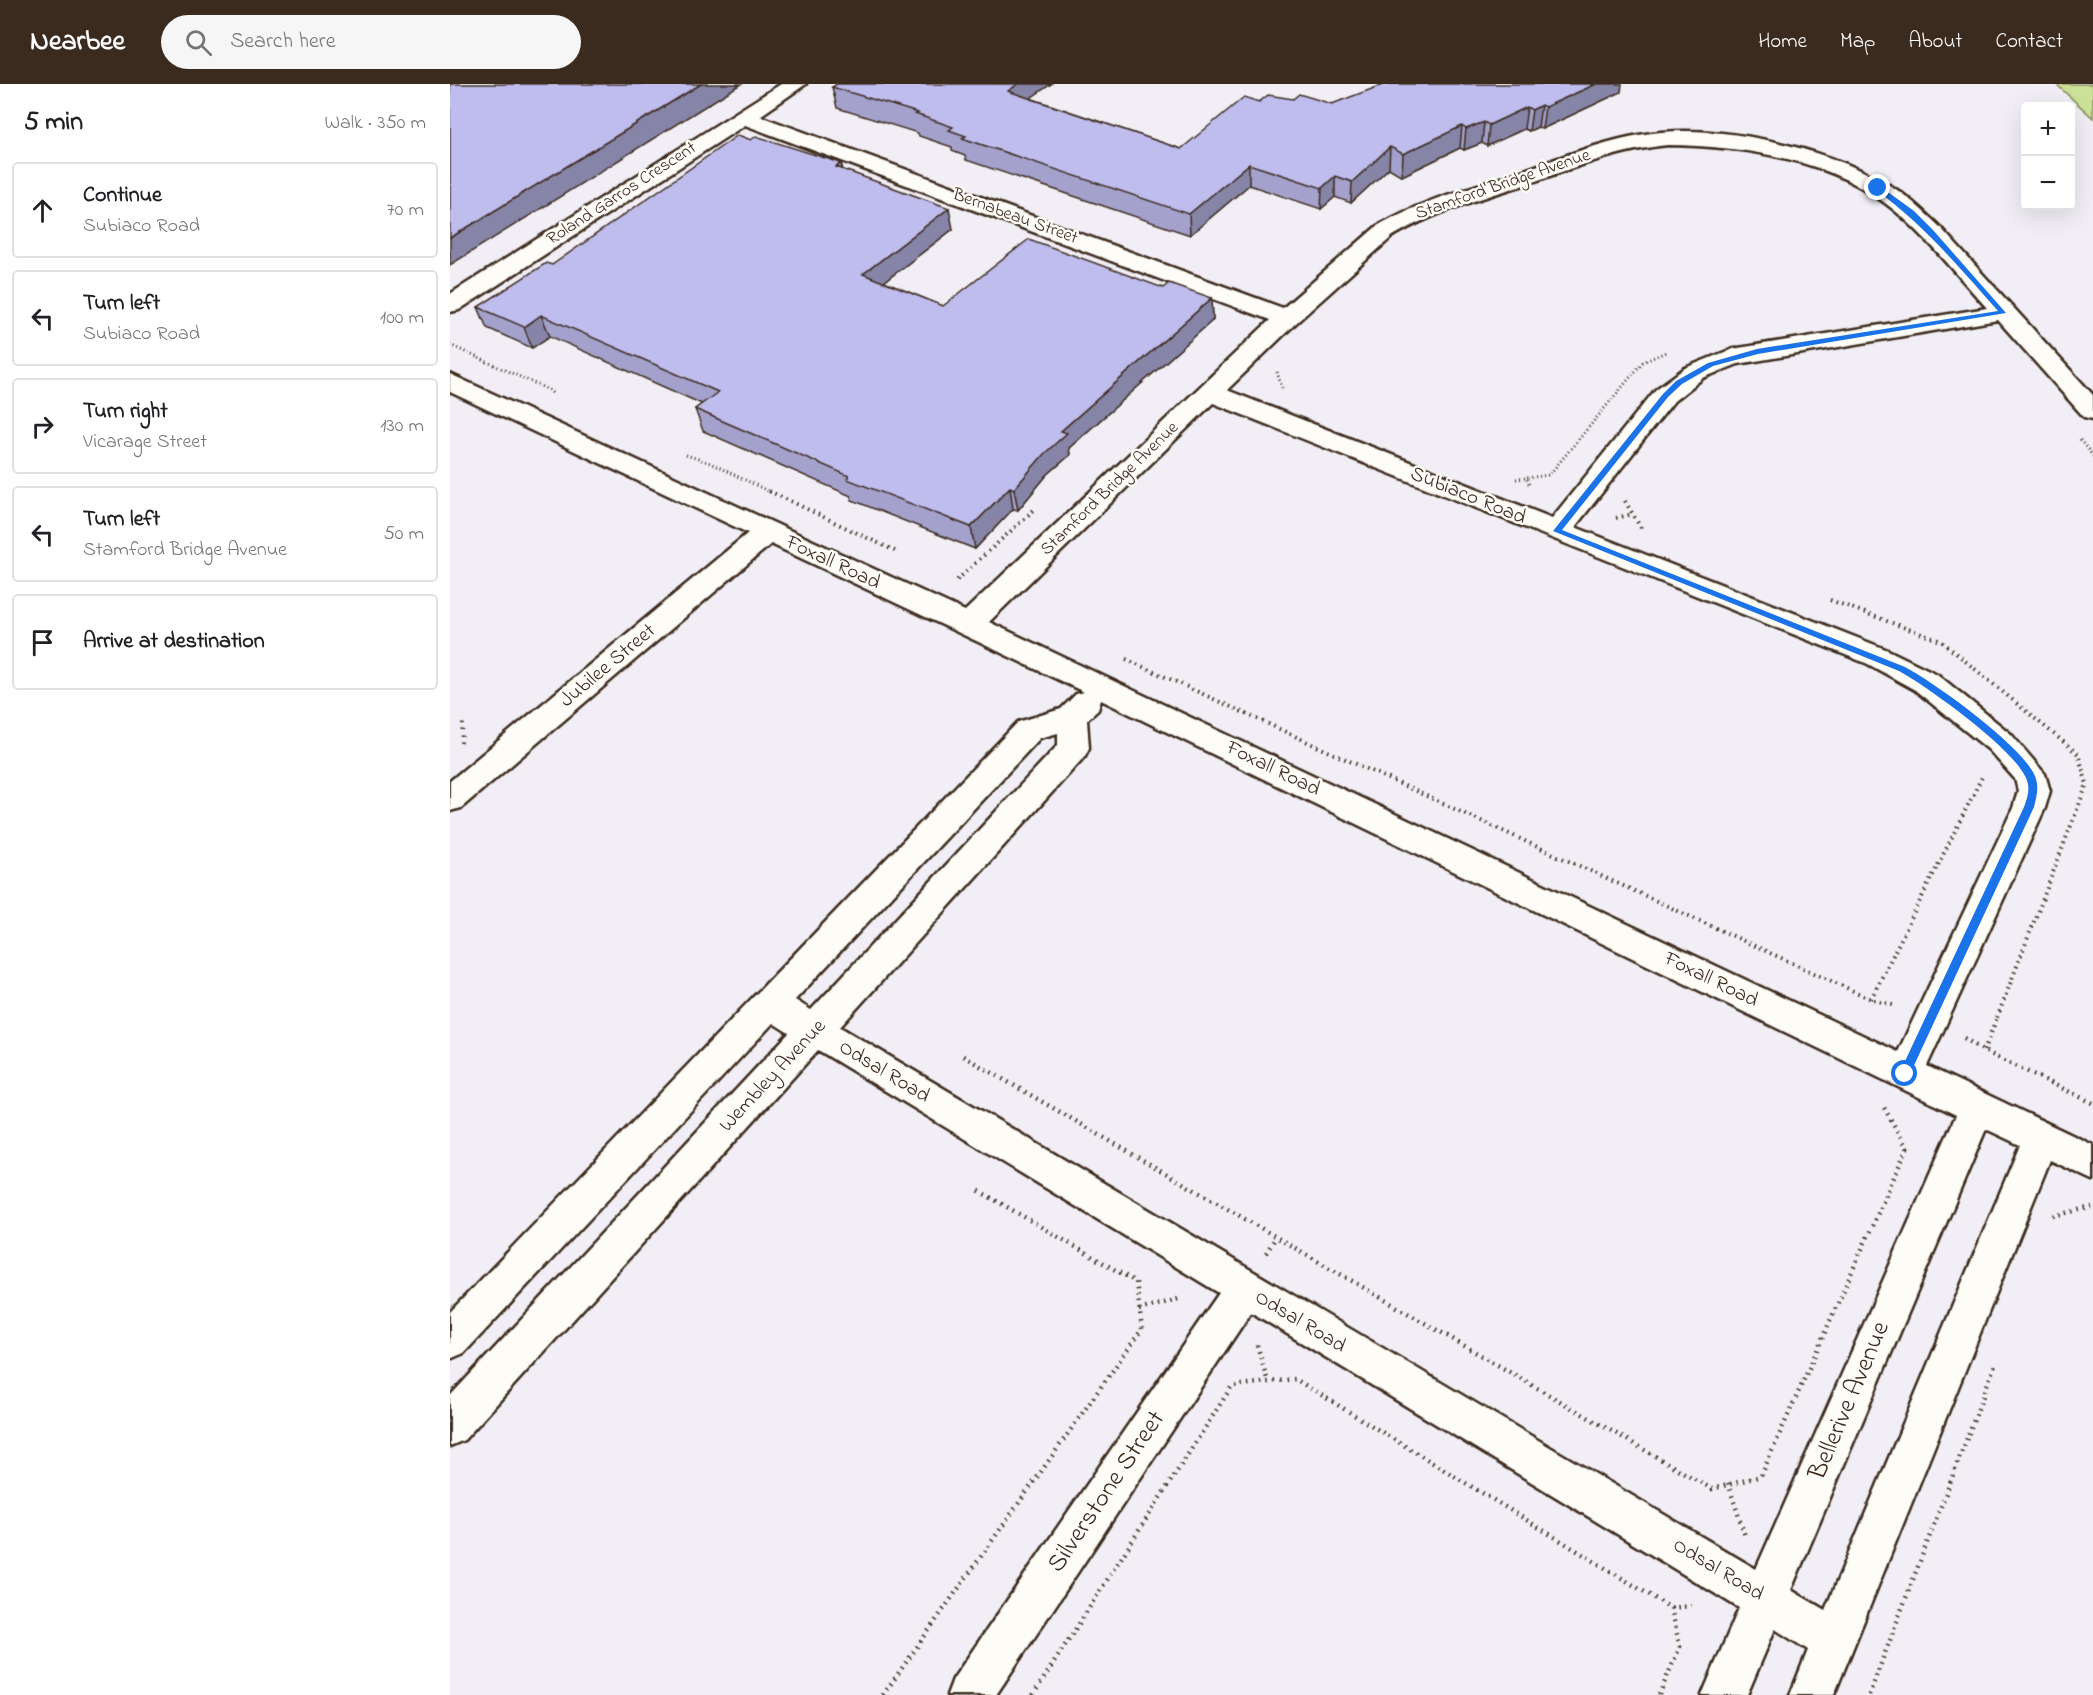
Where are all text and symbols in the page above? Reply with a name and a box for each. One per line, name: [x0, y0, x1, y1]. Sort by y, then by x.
search box: [161, 15, 581, 69]
text: Nearbee: [30, 22, 125, 63]
icon: search: [182, 26, 215, 59]
text: Search here: [230, 26, 336, 58]
text: Home: [1758, 27, 1807, 57]
text: Map: [1840, 27, 1875, 57]
text: About: [1908, 27, 1962, 57]
text: Contact: [1995, 27, 2063, 57]
map controls: [2021, 102, 2075, 210]
button: +: [2021, 102, 2075, 156]
text: 5 min: [24, 104, 83, 142]
text: Walk · 350 m: [324, 109, 426, 138]
street label: Roland Garros Crescent: [542, 136, 702, 252]
street label: Stamford Bridge Avenue: [1412, 143, 1595, 228]
button: −: [2021, 156, 2075, 210]
route end: [1864, 174, 1890, 200]
text: Continue: [83, 180, 162, 212]
street label: Bernabeau Street: [948, 182, 1081, 252]
icon: ahead: [26, 194, 59, 227]
text: 70 m: [387, 196, 424, 225]
text: Subiaco Road: [83, 212, 200, 241]
text: Turn left: [83, 288, 160, 320]
icon: left: [26, 302, 59, 335]
text: 100 m: [380, 304, 424, 333]
text: Subiaco Road: [83, 320, 200, 349]
text: Turn right: [83, 396, 168, 428]
icon: right: [26, 410, 59, 443]
text: 130 m: [380, 412, 424, 441]
street label: Stamford Bridge Avenue: [1035, 415, 1186, 563]
text: Vicarage Street: [83, 428, 207, 457]
street label: Subiaco Road: [1405, 459, 1531, 533]
text: Turn left: [83, 504, 160, 536]
icon: left: [26, 518, 59, 551]
text: 50 m: [383, 520, 424, 549]
street label: Foxall Road: [780, 528, 885, 598]
text: Stamford Bridge Avenue: [83, 536, 287, 565]
street label: Jubilee Street: [553, 617, 663, 715]
icon: arrive: [26, 626, 59, 659]
text: Arrive at destination: [83, 626, 265, 658]
street label: Foxall Road: [1220, 733, 1325, 805]
street label: Foxall Road: [1658, 944, 1763, 1016]
street label: Wembley Avenue: [713, 1012, 835, 1141]
street label: Odsal Road: [833, 1033, 936, 1111]
route start: [1891, 1060, 1917, 1086]
street label: Odsal Road: [1249, 1283, 1352, 1361]
street label: Bellerive Avenue: [1799, 1315, 1901, 1487]
street label: Silverstone Street: [1039, 1403, 1176, 1581]
street label: Odsal Road: [1667, 1531, 1770, 1609]

